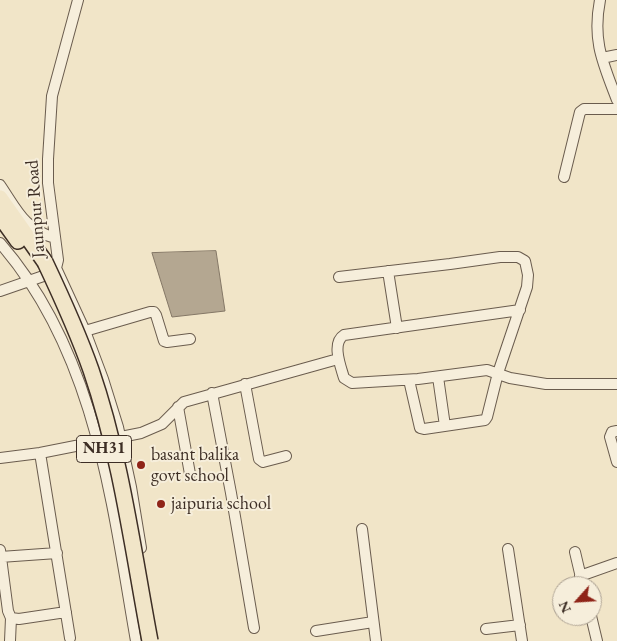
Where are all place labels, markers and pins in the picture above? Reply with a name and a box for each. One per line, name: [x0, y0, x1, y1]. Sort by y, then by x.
place label: basant balika govt school: [151, 444, 239, 486]
marker: basant balika govt school: [135, 459, 147, 471]
place label: jaipuria school: [171, 493, 271, 515]
marker: jaipuria school: [155, 498, 167, 510]

